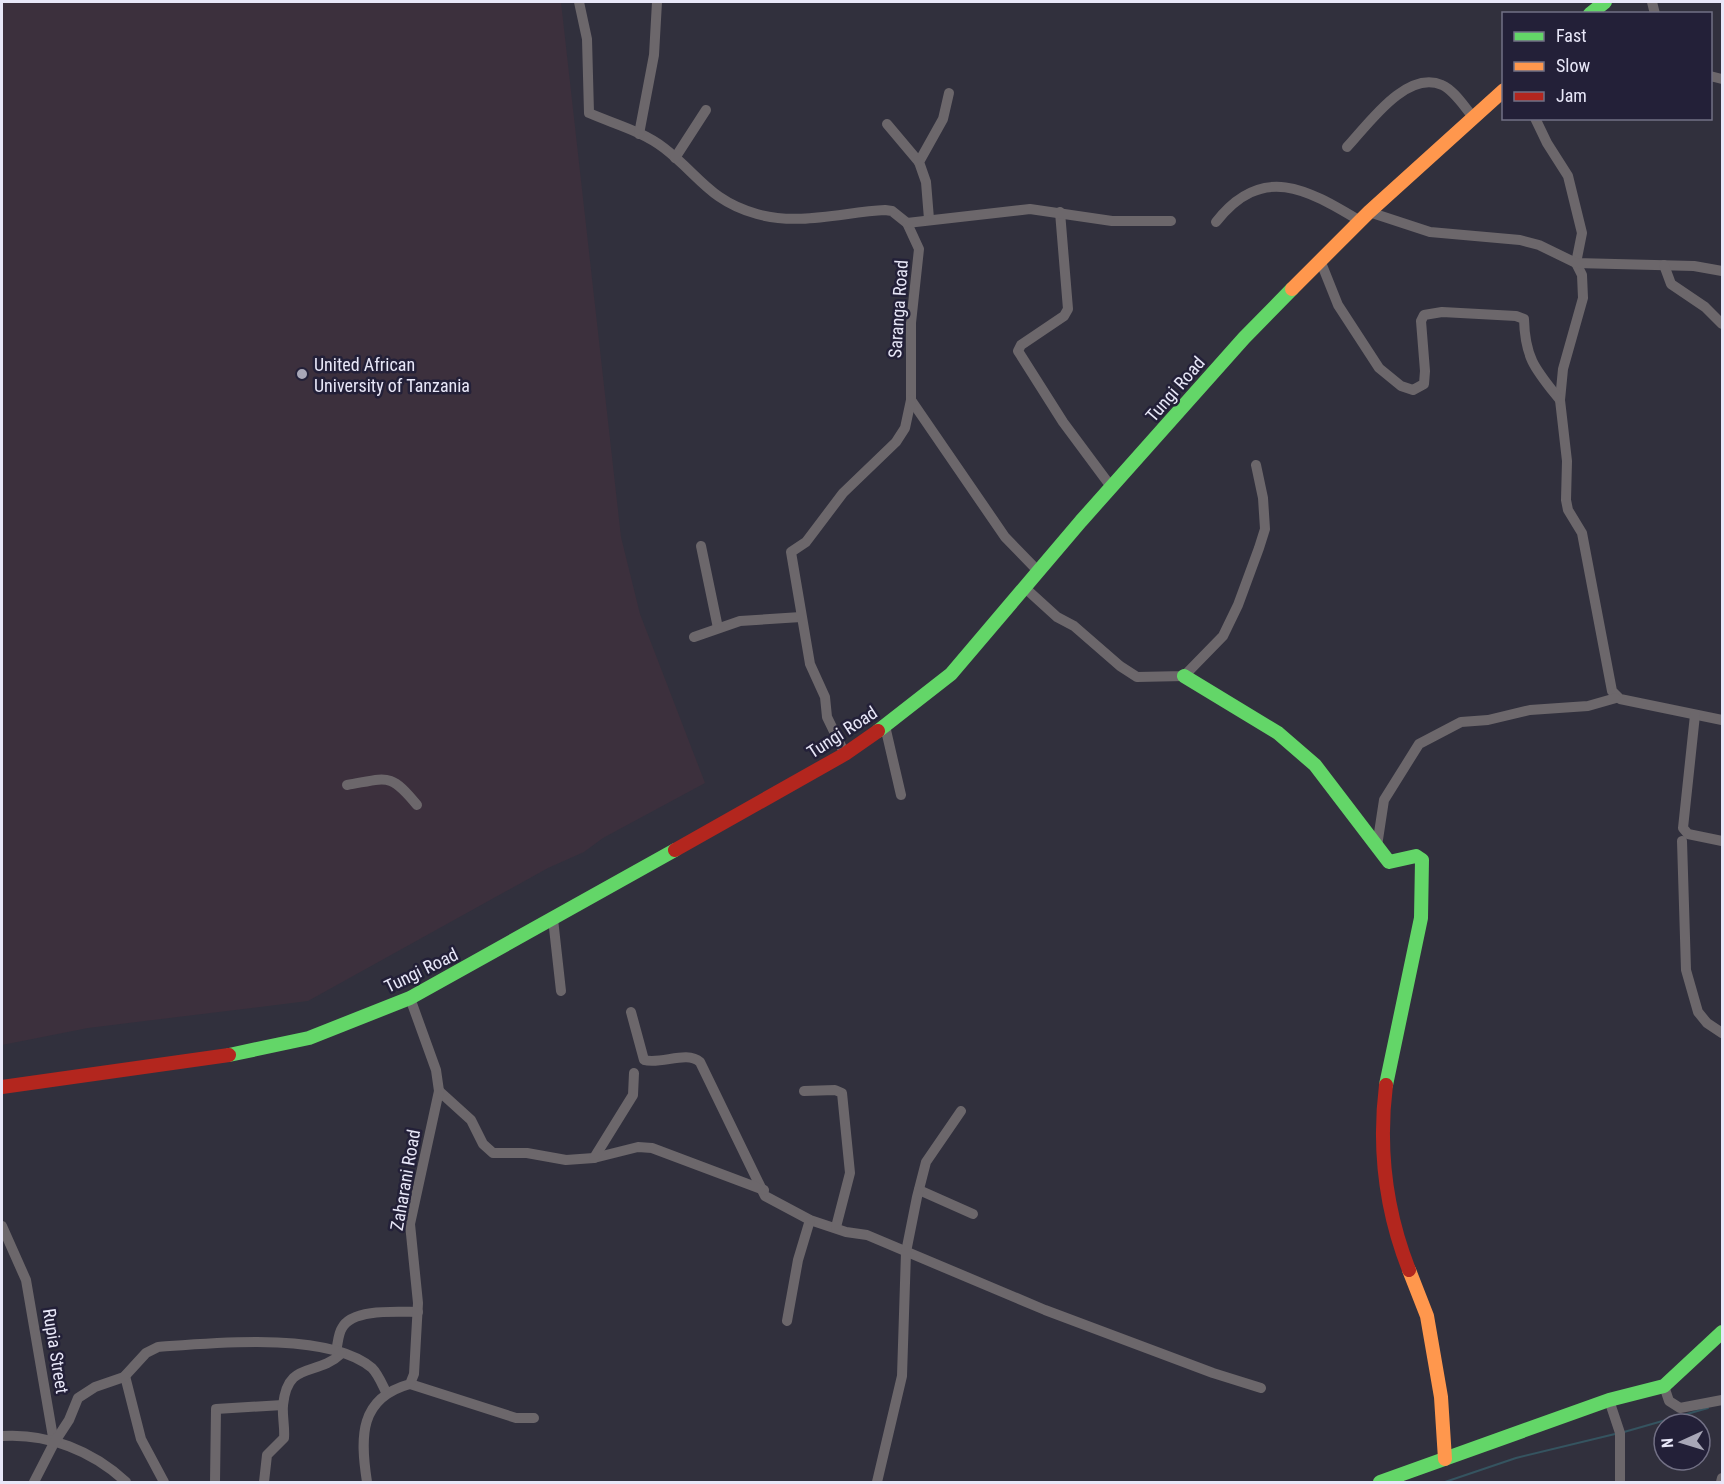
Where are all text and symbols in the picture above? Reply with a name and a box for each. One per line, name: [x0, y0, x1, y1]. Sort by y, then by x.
legend: [1502, 12, 1712, 120]
text: Fast: [1556, 25, 1587, 46]
text: Slow: [1556, 55, 1591, 76]
text: Jam: [1556, 85, 1587, 106]
street label: Saranga Road: [884, 259, 912, 359]
street label: Tungi Road: [1141, 352, 1209, 426]
place label: United African University of Tanzania: [314, 354, 470, 396]
marker: United African University of Tanzania: [295, 367, 309, 381]
street label: Tungi Road: [803, 702, 881, 762]
street label: Tungi Road: [381, 943, 461, 997]
street label: Zaharani Road: [386, 1128, 424, 1232]
street label: Rupia Street: [39, 1307, 73, 1395]
north arrow: [1652, 1412, 1712, 1472]
text: N: [1658, 1437, 1677, 1449]

